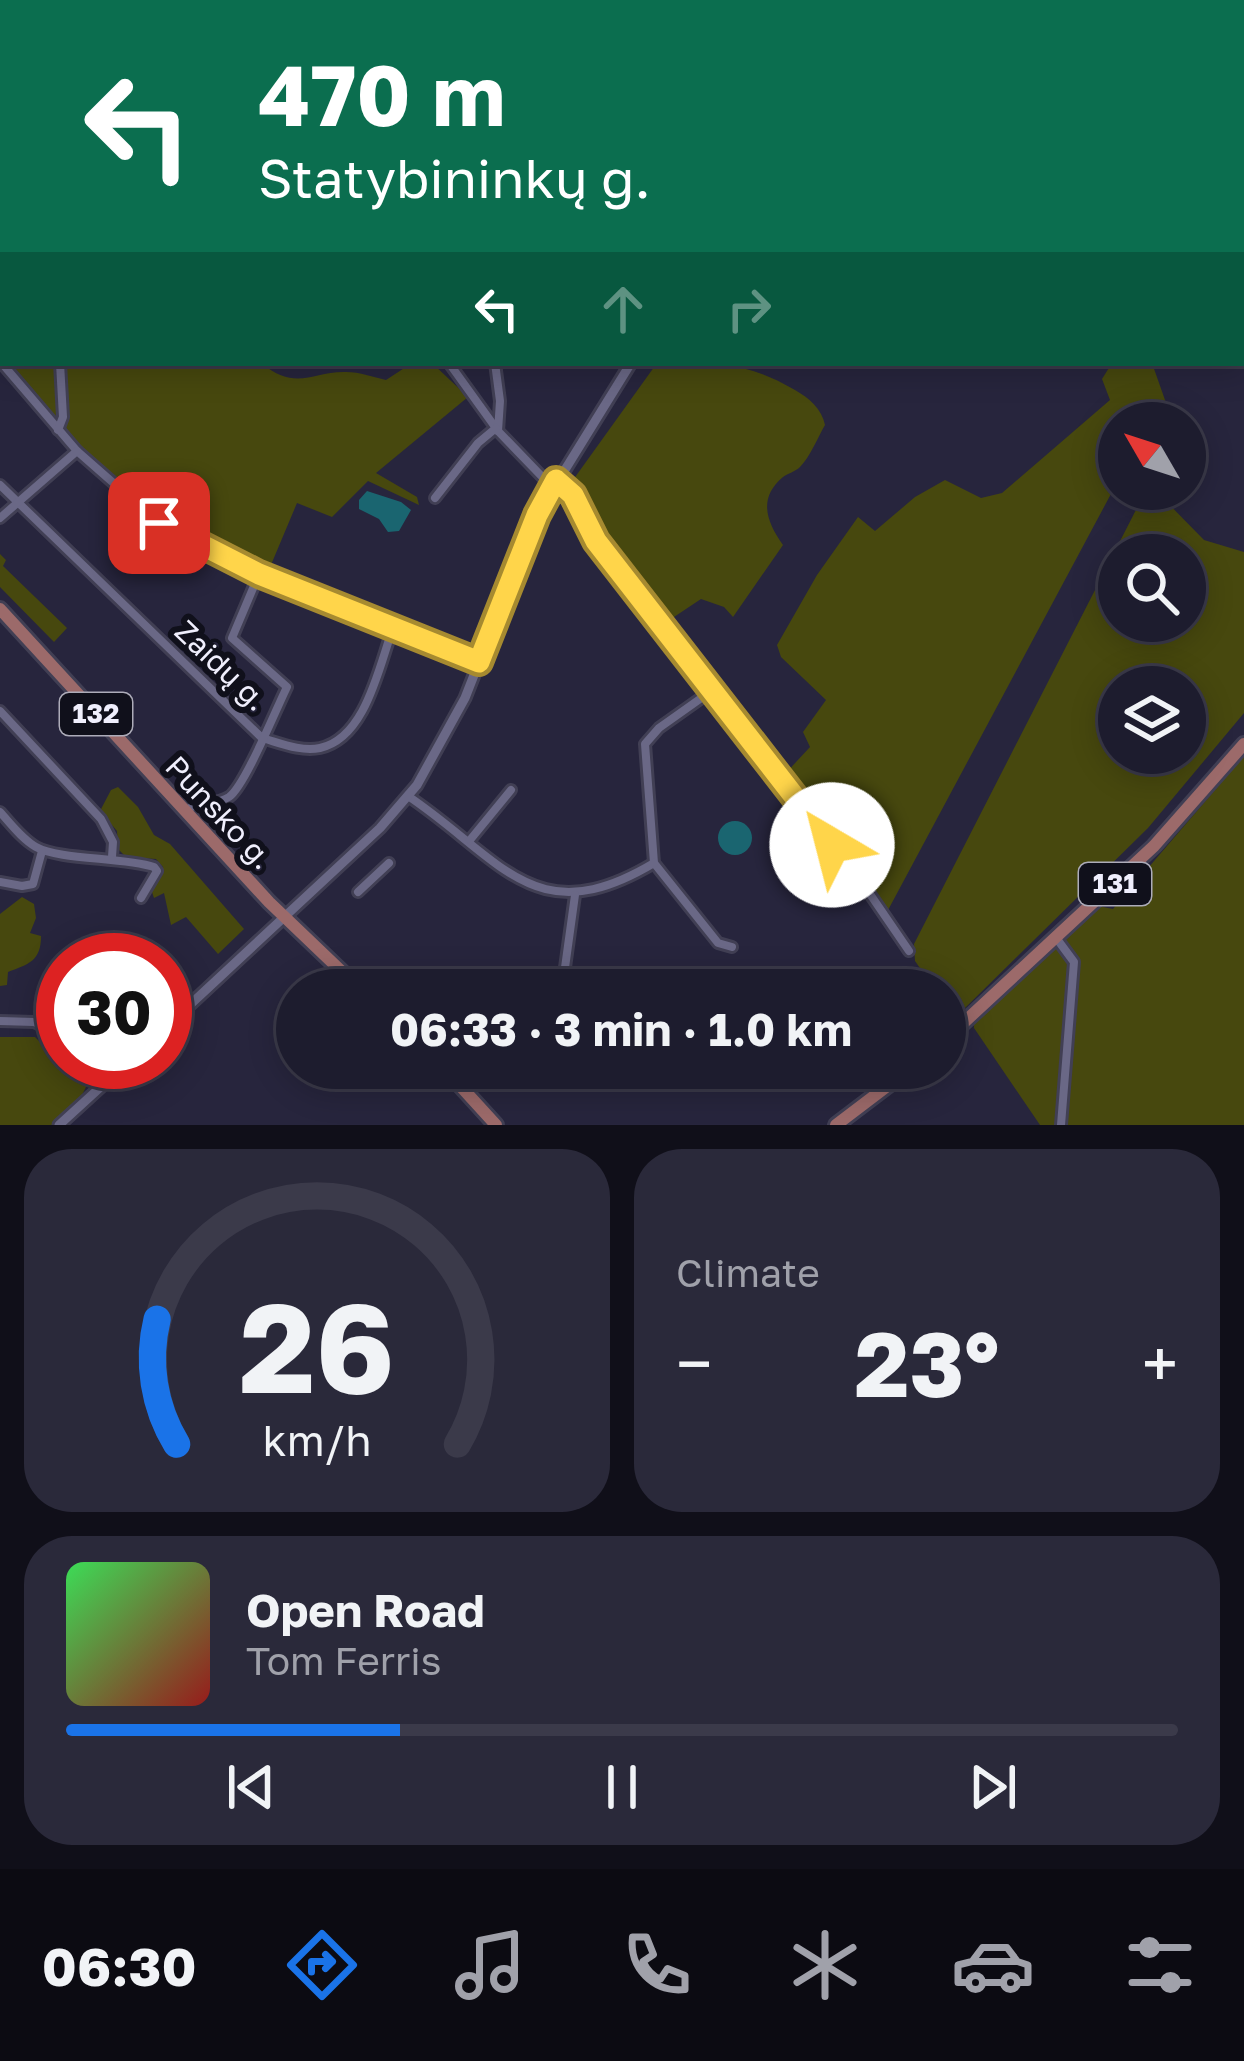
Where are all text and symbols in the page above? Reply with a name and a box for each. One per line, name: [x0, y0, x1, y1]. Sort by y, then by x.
text: 470 m: [258, 44, 505, 144]
icon: left: [60, 48, 216, 204]
text: Statybininkų g.: [258, 145, 651, 210]
icon: left: [464, 276, 530, 342]
icon: ahead: [590, 276, 656, 342]
icon: right: [716, 276, 782, 342]
north arrow: [1098, 402, 1206, 510]
map controls: [1098, 402, 1206, 774]
pin: [108, 472, 210, 574]
icon: arrive: [126, 490, 192, 556]
button: search: [1098, 534, 1206, 642]
street label: Zaidų g.: [168, 613, 275, 718]
button: layers: [1098, 666, 1206, 774]
road number: 132: [60, 693, 132, 735]
street label: Punsko g.: [158, 748, 281, 876]
position arrow: [769, 782, 895, 908]
road number: 131: [1079, 863, 1151, 905]
speed limit sign: 30: [36, 933, 192, 1089]
text: 06:33 · 3 min · 1.0 km: [390, 1002, 852, 1056]
text: Climate: [676, 1249, 820, 1296]
text: 26: [239, 1271, 395, 1420]
text: 23°: [855, 1309, 999, 1417]
text: −: [676, 1323, 712, 1403]
text: +: [1142, 1323, 1178, 1403]
text: km/h: [262, 1413, 372, 1464]
text: Open Road: [246, 1583, 485, 1637]
text: Tom Ferris: [246, 1637, 441, 1684]
icon: previous: [218, 1754, 284, 1820]
icon: pause: [589, 1754, 655, 1820]
icon: next: [960, 1754, 1026, 1820]
icon: directions: [280, 1923, 364, 2007]
icon: music: [448, 1923, 532, 2007]
icon: phone: [615, 1923, 699, 2007]
icon: climate: [783, 1923, 867, 2007]
icon: car: [951, 1923, 1035, 2007]
icon: filters: [1118, 1923, 1202, 2007]
text: 06:30: [42, 1933, 197, 1998]

